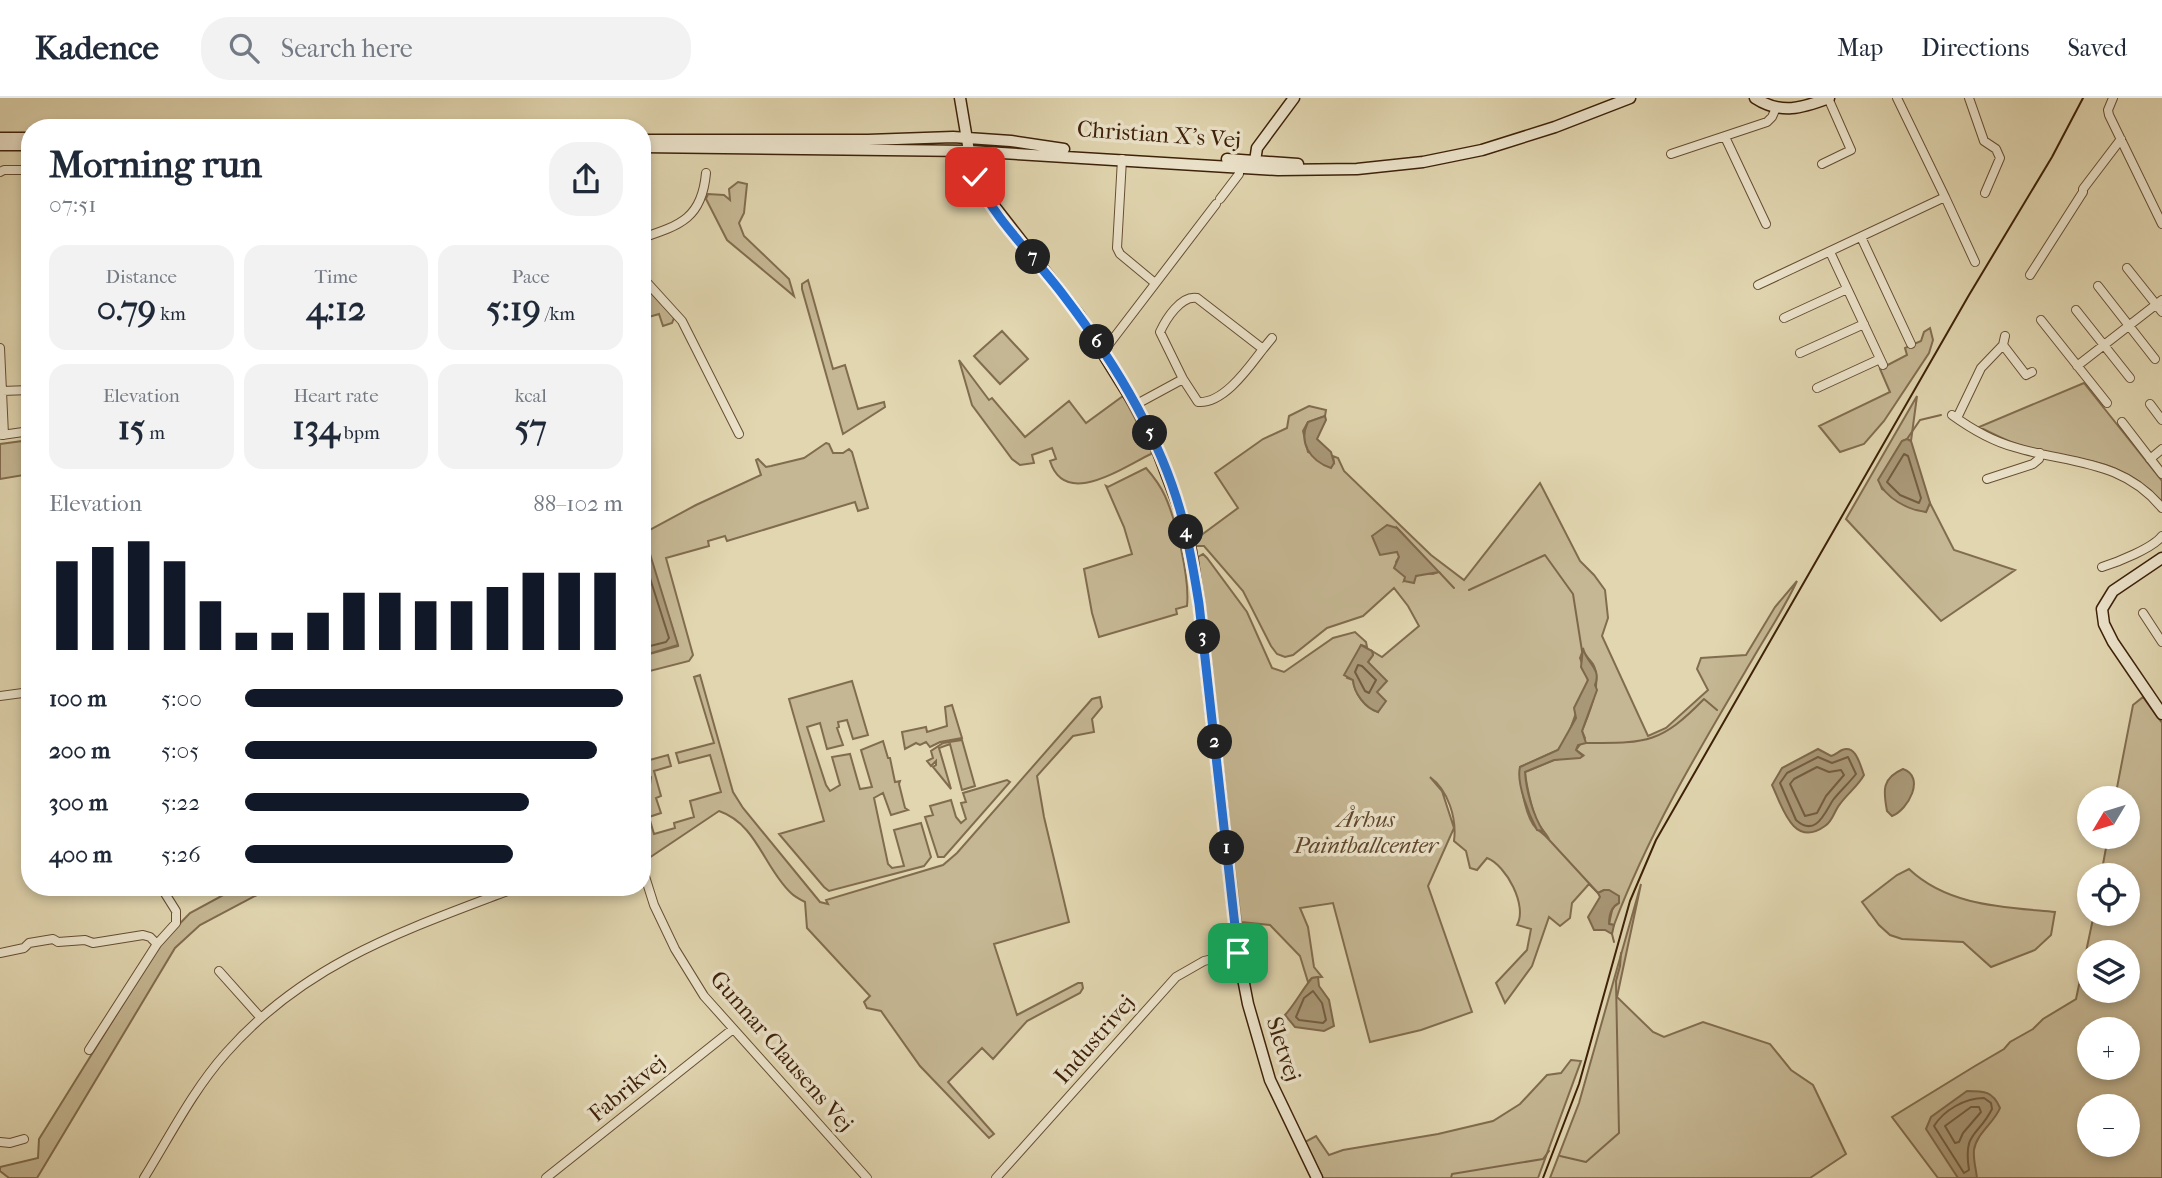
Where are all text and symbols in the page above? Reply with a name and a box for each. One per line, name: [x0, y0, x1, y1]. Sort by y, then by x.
search box: [201, 17, 691, 80]
text: Kadence: [35, 29, 159, 68]
icon: search: [225, 29, 263, 67]
text: Search here: [281, 33, 413, 64]
text: Map: [1837, 34, 1883, 62]
text: Directions: [1921, 34, 2029, 62]
text: Saved: [2067, 34, 2127, 62]
street label: Christian X's Vej: [1076, 115, 1242, 154]
text: Morning run: [49, 142, 262, 187]
button: share: [549, 142, 623, 216]
pin: [945, 147, 1005, 207]
icon: check: [956, 158, 994, 196]
text: 07:51: [49, 191, 97, 218]
pin: 7: [1016, 240, 1050, 274]
text: 7: [1028, 245, 1037, 267]
text: Distance: [106, 266, 177, 288]
text: Time: [314, 266, 358, 288]
text: Pace: [512, 266, 550, 288]
text: 0.79: [97, 288, 156, 329]
text: 4:12: [306, 288, 366, 329]
text: 5:19: [486, 288, 541, 329]
text: km: [156, 303, 186, 325]
text: /km: [541, 303, 575, 325]
pin: 6: [1080, 324, 1114, 360]
text: 6: [1091, 330, 1102, 352]
text: Elevation: [103, 385, 180, 407]
text: Heart rate: [293, 385, 379, 407]
text: kcal: [515, 385, 547, 407]
text: 15: [118, 407, 145, 448]
text: 134: [292, 407, 340, 448]
text: 57: [515, 407, 547, 448]
pin: 5: [1132, 416, 1168, 450]
text: 5: [1145, 421, 1154, 443]
text: m: [145, 422, 165, 444]
text: bpm: [340, 422, 380, 444]
text: Elevation: [49, 490, 142, 517]
text: 88–102 m: [533, 490, 623, 517]
pin: 4: [1168, 514, 1204, 550]
text: 4: [1180, 520, 1191, 542]
pin: 3: [1186, 620, 1220, 654]
text: 3: [1199, 625, 1206, 647]
text: 100 m: [49, 685, 107, 712]
text: 5:00: [161, 685, 202, 712]
pin: 2: [1198, 724, 1232, 760]
text: 2: [1210, 730, 1219, 752]
text: 200 m: [49, 737, 110, 764]
text: 5:05: [161, 737, 199, 764]
north arrow: [2077, 786, 2140, 849]
map controls: [2077, 786, 2140, 1157]
text: 300 m: [49, 789, 108, 816]
text: 5:22: [161, 789, 200, 816]
park label: Århus Paintballcenter: [1293, 805, 1440, 859]
pin: 1: [1210, 830, 1244, 866]
text: 1: [1223, 836, 1230, 858]
text: 400 m: [49, 841, 112, 868]
text: 5:26: [161, 841, 201, 868]
button: locate: [2077, 863, 2140, 926]
pin: [1208, 923, 1268, 983]
icon: arrive: [1219, 934, 1257, 972]
button: layers: [2077, 940, 2140, 1003]
street label: Gunnar Clausens Vej: [704, 965, 859, 1137]
street label: Industrivej: [1048, 989, 1140, 1089]
street label: Sletvej: [1260, 1014, 1307, 1085]
button: +: [2077, 1017, 2140, 1080]
street label: Fabrikvej: [583, 1049, 671, 1128]
button: −: [2077, 1094, 2140, 1157]

